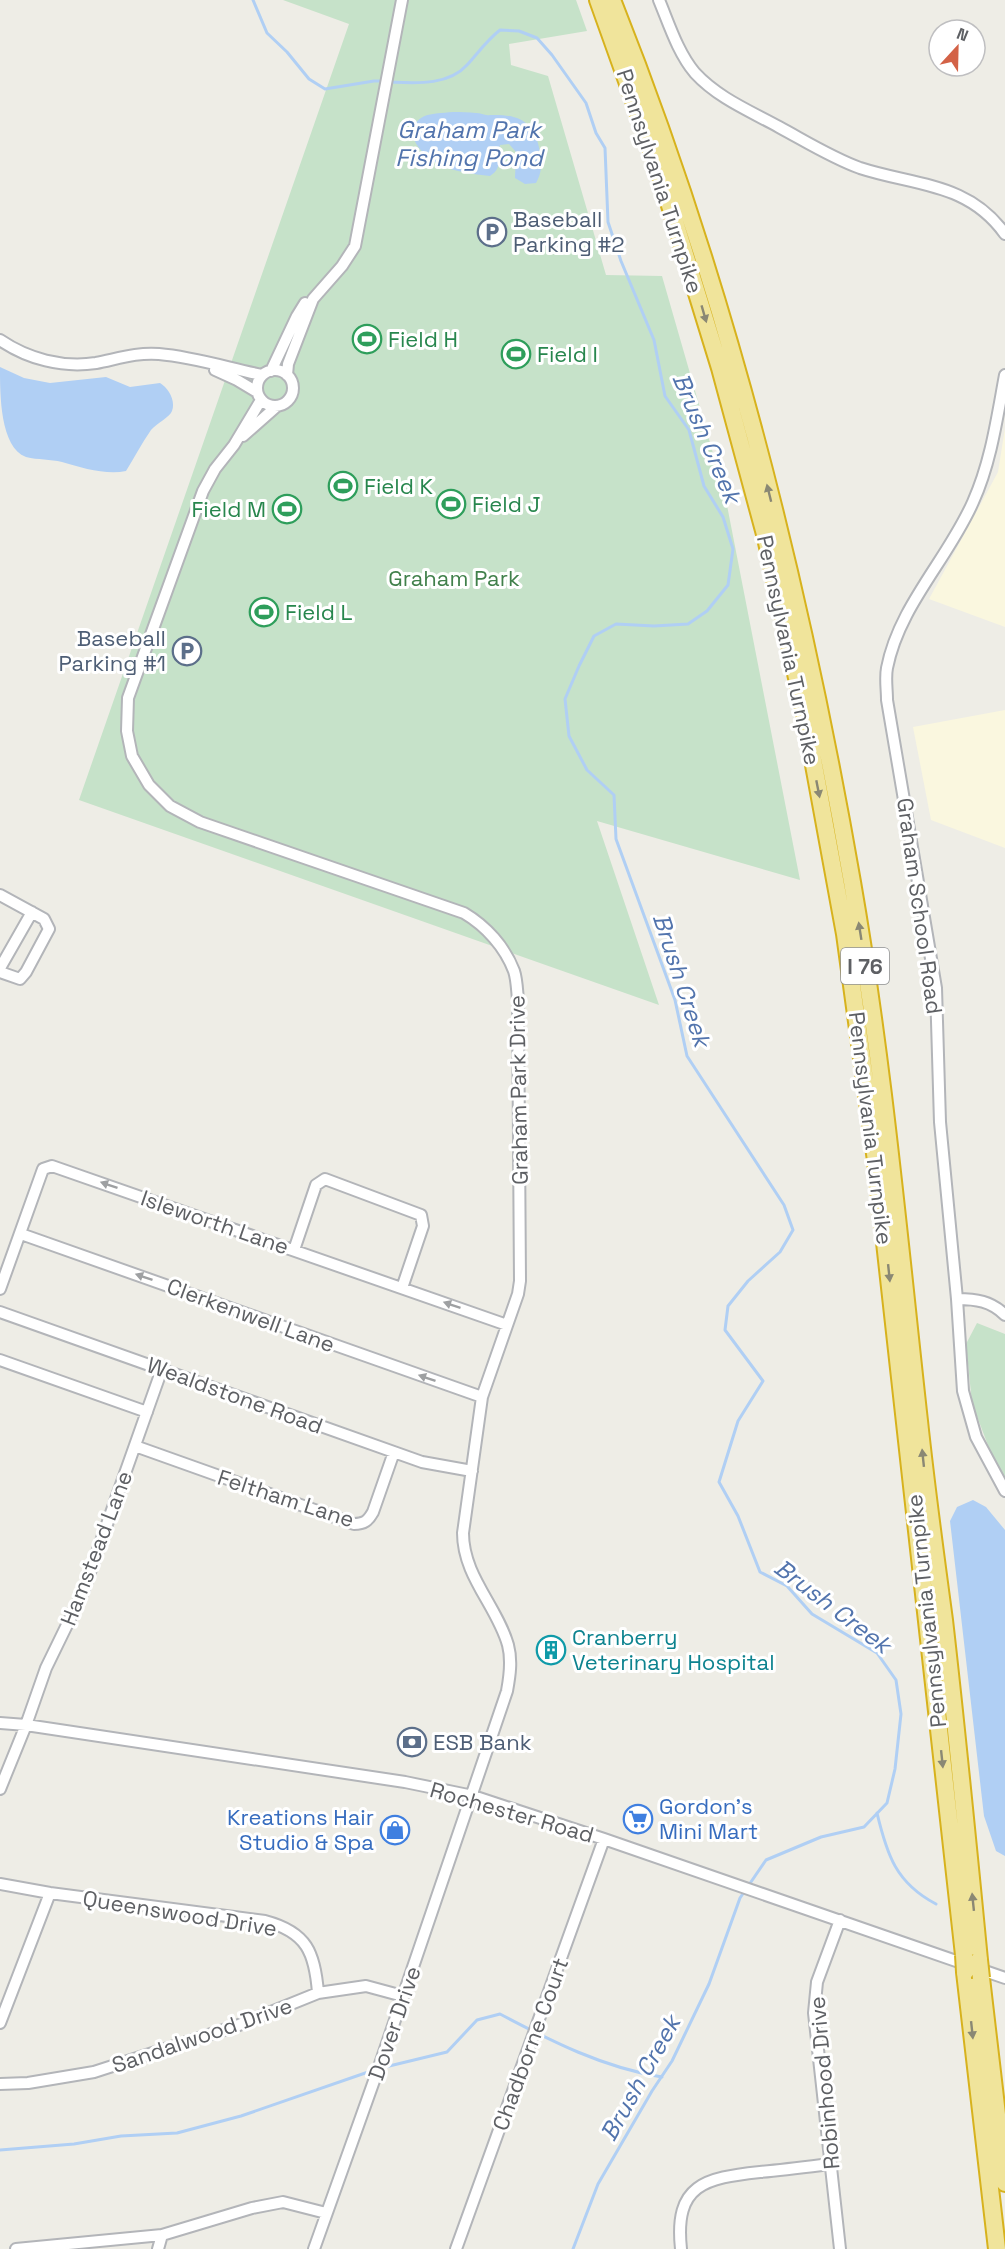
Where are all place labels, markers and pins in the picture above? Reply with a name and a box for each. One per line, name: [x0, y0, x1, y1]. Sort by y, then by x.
place label: Baseball Parking #2: [513, 205, 625, 258]
parking icon: Baseball Parking #2: [476, 216, 508, 248]
sports icon: Field H: [351, 323, 383, 355]
place label: Field H: [388, 325, 458, 353]
sports icon: Field I: [500, 338, 532, 370]
place label: Field I: [537, 340, 598, 368]
sports icon: Field K: [327, 470, 359, 502]
place label: Field K: [364, 472, 434, 500]
sports icon: Field J: [435, 488, 467, 520]
place label: Field J: [472, 490, 541, 518]
sports icon: Field M: [271, 493, 303, 525]
place label: Field M: [191, 495, 266, 523]
sports icon: Field L: [248, 596, 280, 628]
place label: Field L: [285, 598, 353, 626]
place label: Baseball Parking #1: [59, 624, 166, 677]
parking icon: Baseball Parking #1: [171, 635, 203, 667]
place label: Cranberry Veterinary Hospital: [572, 1623, 775, 1676]
building icon: Cranberry Veterinary Hospital: [535, 1634, 567, 1666]
bank icon: ESB Bank: [396, 1726, 428, 1758]
place label: ESB Bank: [433, 1728, 532, 1756]
place label: Gordon's Mini Mart: [659, 1792, 758, 1845]
place label: Kreations Hair Studio & Spa: [227, 1803, 374, 1856]
supermarket icon: Gordon's Mini Mart: [622, 1803, 654, 1835]
shop icon: Kreations Hair Studio & Spa: [379, 1814, 411, 1846]

